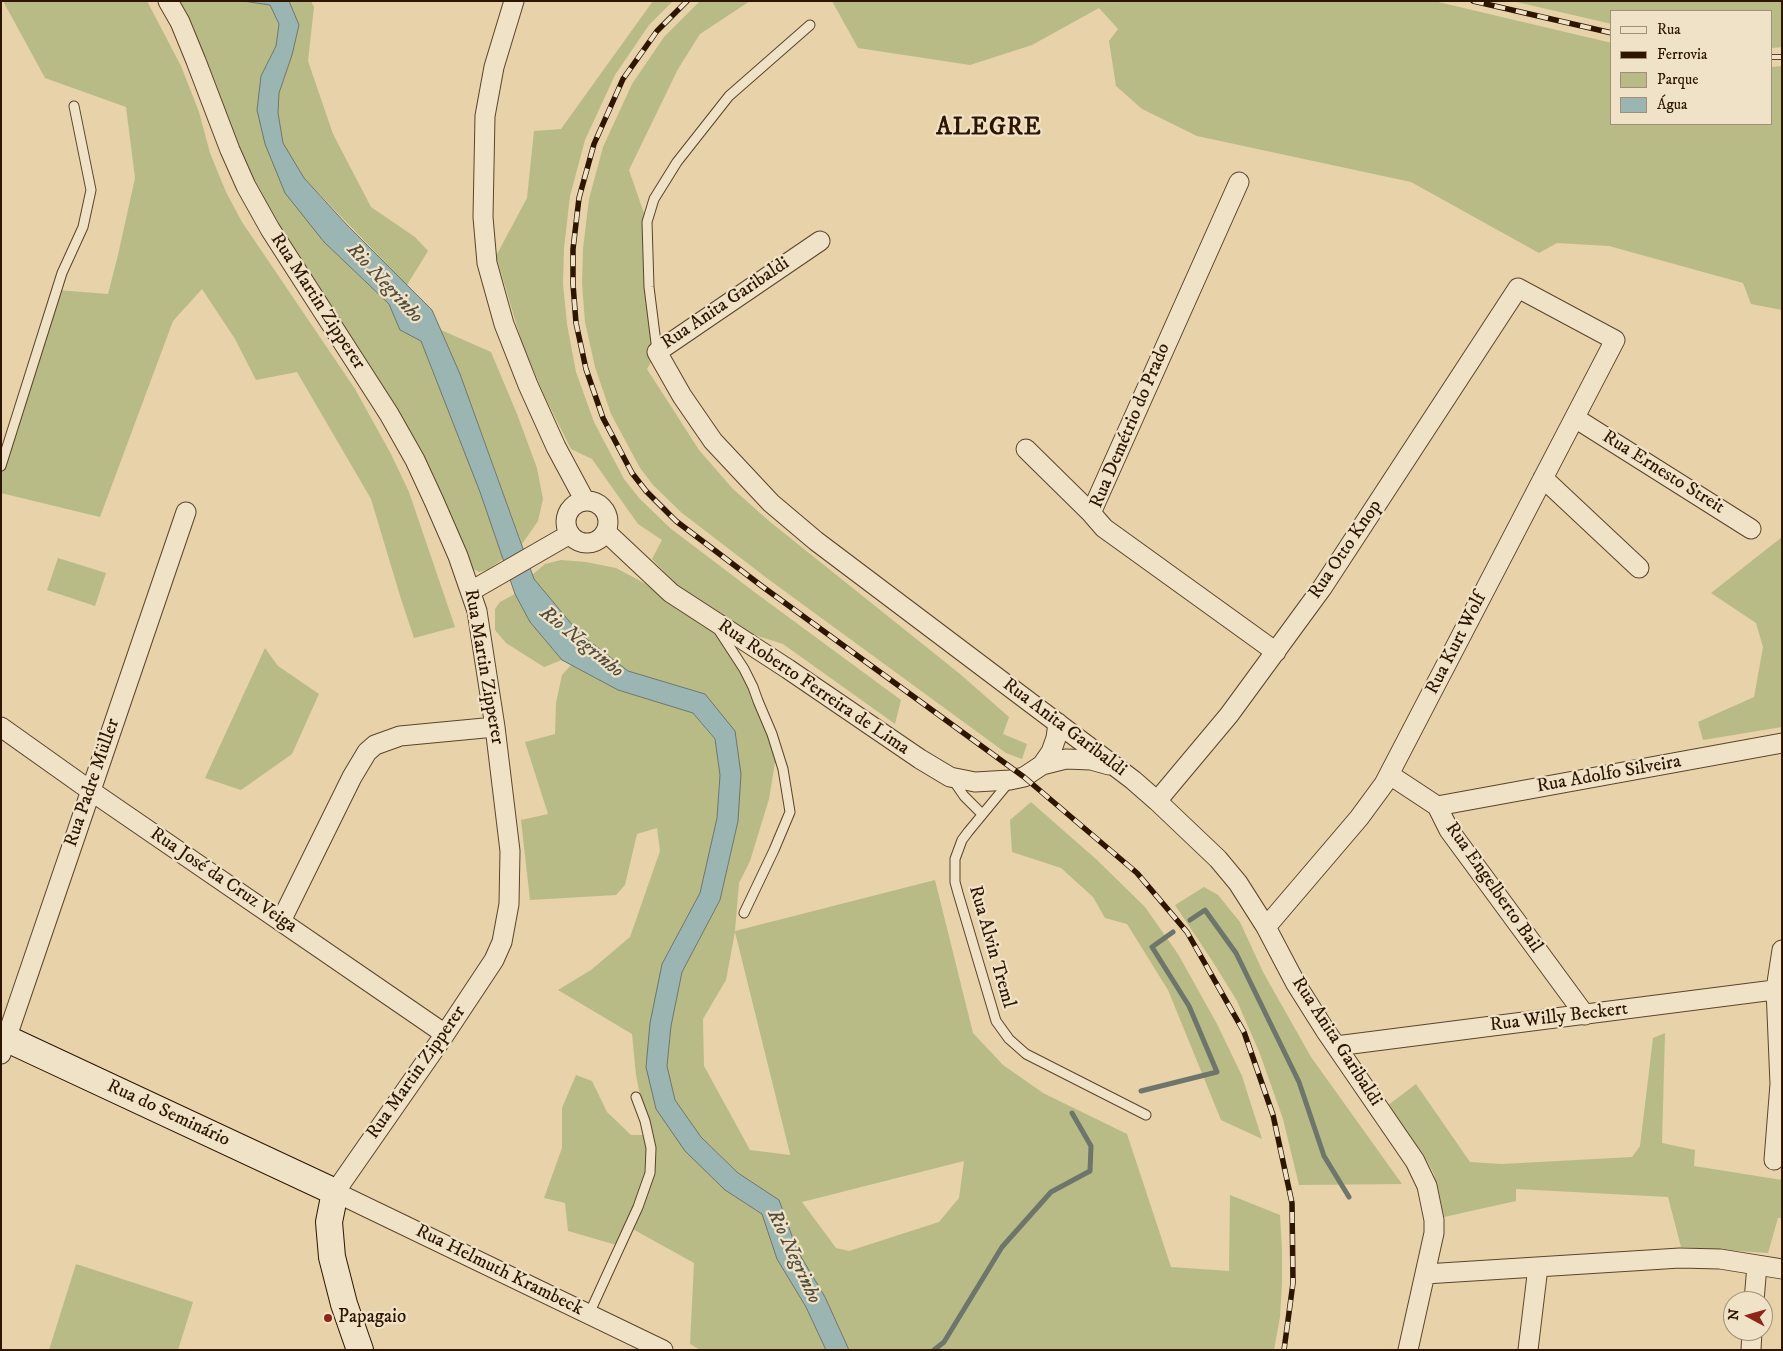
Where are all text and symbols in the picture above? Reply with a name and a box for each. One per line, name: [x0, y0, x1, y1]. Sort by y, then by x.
legend: [1610, 10, 1773, 125]
text: Rua: [1657, 20, 1681, 39]
text: Ferrovia: [1657, 45, 1707, 64]
text: Parque: [1657, 70, 1698, 89]
text: Água: [1657, 95, 1687, 114]
district label: ALEGRE: [936, 115, 1042, 143]
street label: Rua Martin Zipperer: [265, 230, 369, 374]
water label: Rio Negrinho: [341, 239, 427, 329]
street label: Rua Anita Garibaldi: [658, 253, 794, 355]
street label: Rua Demétrio do Prado: [1086, 340, 1176, 512]
street label: Rua Ernesto Streit: [1598, 426, 1728, 520]
street label: Rua Otto Knop: [1304, 496, 1388, 604]
street label: Rua Martin Zipperer: [458, 587, 508, 747]
street label: Rua Kurt Wolf: [1422, 589, 1492, 699]
water label: Rio Negrinho: [534, 602, 628, 684]
street label: Rua Roberto Ferreira de Lima: [713, 615, 913, 761]
street label: Rua Anita Garibaldi: [997, 674, 1131, 782]
street label: Rua Padre Müller: [60, 716, 126, 850]
street label: Rua Adolfo Silveira: [1535, 751, 1683, 799]
street label: Rua Engelberto Bail: [1439, 818, 1547, 958]
street label: Rua José da Cruz Veiga: [145, 823, 301, 939]
street label: Rua Alvin Treml: [963, 883, 1019, 1011]
street label: Rua Anita Garibaldi: [1286, 973, 1386, 1111]
street label: Rua Willy Beckert: [1489, 998, 1629, 1038]
street label: Rua Martin Zipperer: [362, 1002, 472, 1144]
street label: Rua do Seminário: [103, 1076, 233, 1152]
water label: Rio Negrinho: [761, 1206, 825, 1308]
street label: Rua Helmuth Krambeck: [411, 1220, 587, 1322]
north arrow: [1723, 1291, 1773, 1341]
place label: Papagaio: [338, 1307, 406, 1329]
text: N: [1725, 1308, 1744, 1321]
marker: Papagaio: [322, 1312, 334, 1324]

